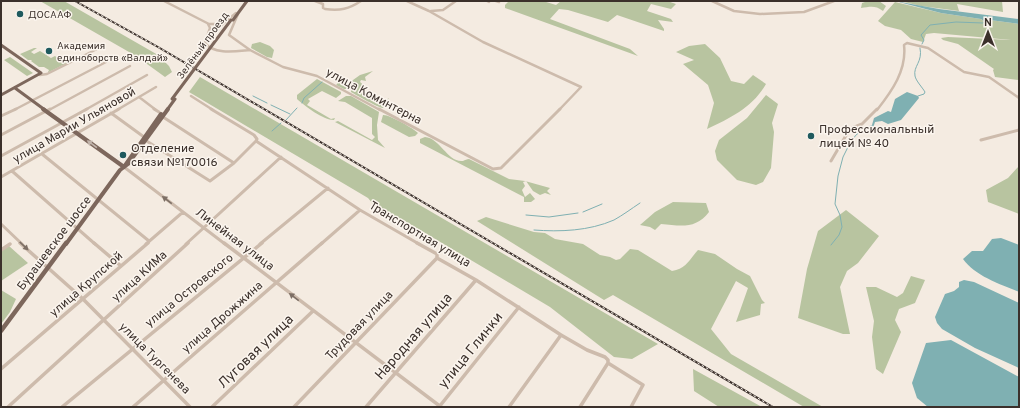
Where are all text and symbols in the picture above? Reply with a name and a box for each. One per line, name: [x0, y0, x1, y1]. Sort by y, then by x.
marker: ДОСААФ: [15, 9, 25, 19]
place label: ДОСААФ: [28, 9, 72, 22]
street label: Зелёный проезд: [174, 9, 232, 82]
north arrow: [968, 12, 1008, 52]
text: N: [984, 16, 992, 30]
place label: Академия единоборств «Валдай»: [57, 40, 168, 65]
marker: Академия единоборств «Валдай»: [44, 46, 54, 56]
street label: улица Коминтерна: [323, 65, 424, 129]
street label: улица Марии Ульяновой: [10, 84, 139, 168]
place label: Профессиональный лицей № 40: [819, 122, 934, 152]
marker: Профессиональный лицей № 40: [806, 131, 816, 141]
one-way arrow: [87, 140, 97, 148]
place label: Отделение связи №170016: [131, 141, 218, 171]
marker: Отделение связи №170016: [118, 150, 128, 160]
street label: Бурашевское шоссе: [14, 193, 96, 294]
one-way arrow: [162, 195, 173, 204]
street label: Транспортная улица: [366, 198, 473, 272]
street label: Линейная улица: [192, 205, 277, 275]
one-way arrow: [19, 241, 29, 251]
street label: улица Крупской: [47, 248, 127, 321]
street label: улица КИМа: [109, 248, 171, 306]
street label: улица Островского: [142, 250, 237, 331]
street label: улица Дрожжина: [179, 278, 267, 357]
street label: Трудовая улица: [322, 287, 397, 364]
street label: Народная улица: [372, 290, 456, 384]
one-way arrow: [289, 293, 300, 301]
street label: улица Глинки: [435, 309, 507, 392]
street label: Луговая улица: [215, 312, 298, 393]
street label: улица Тургенева: [115, 319, 194, 398]

